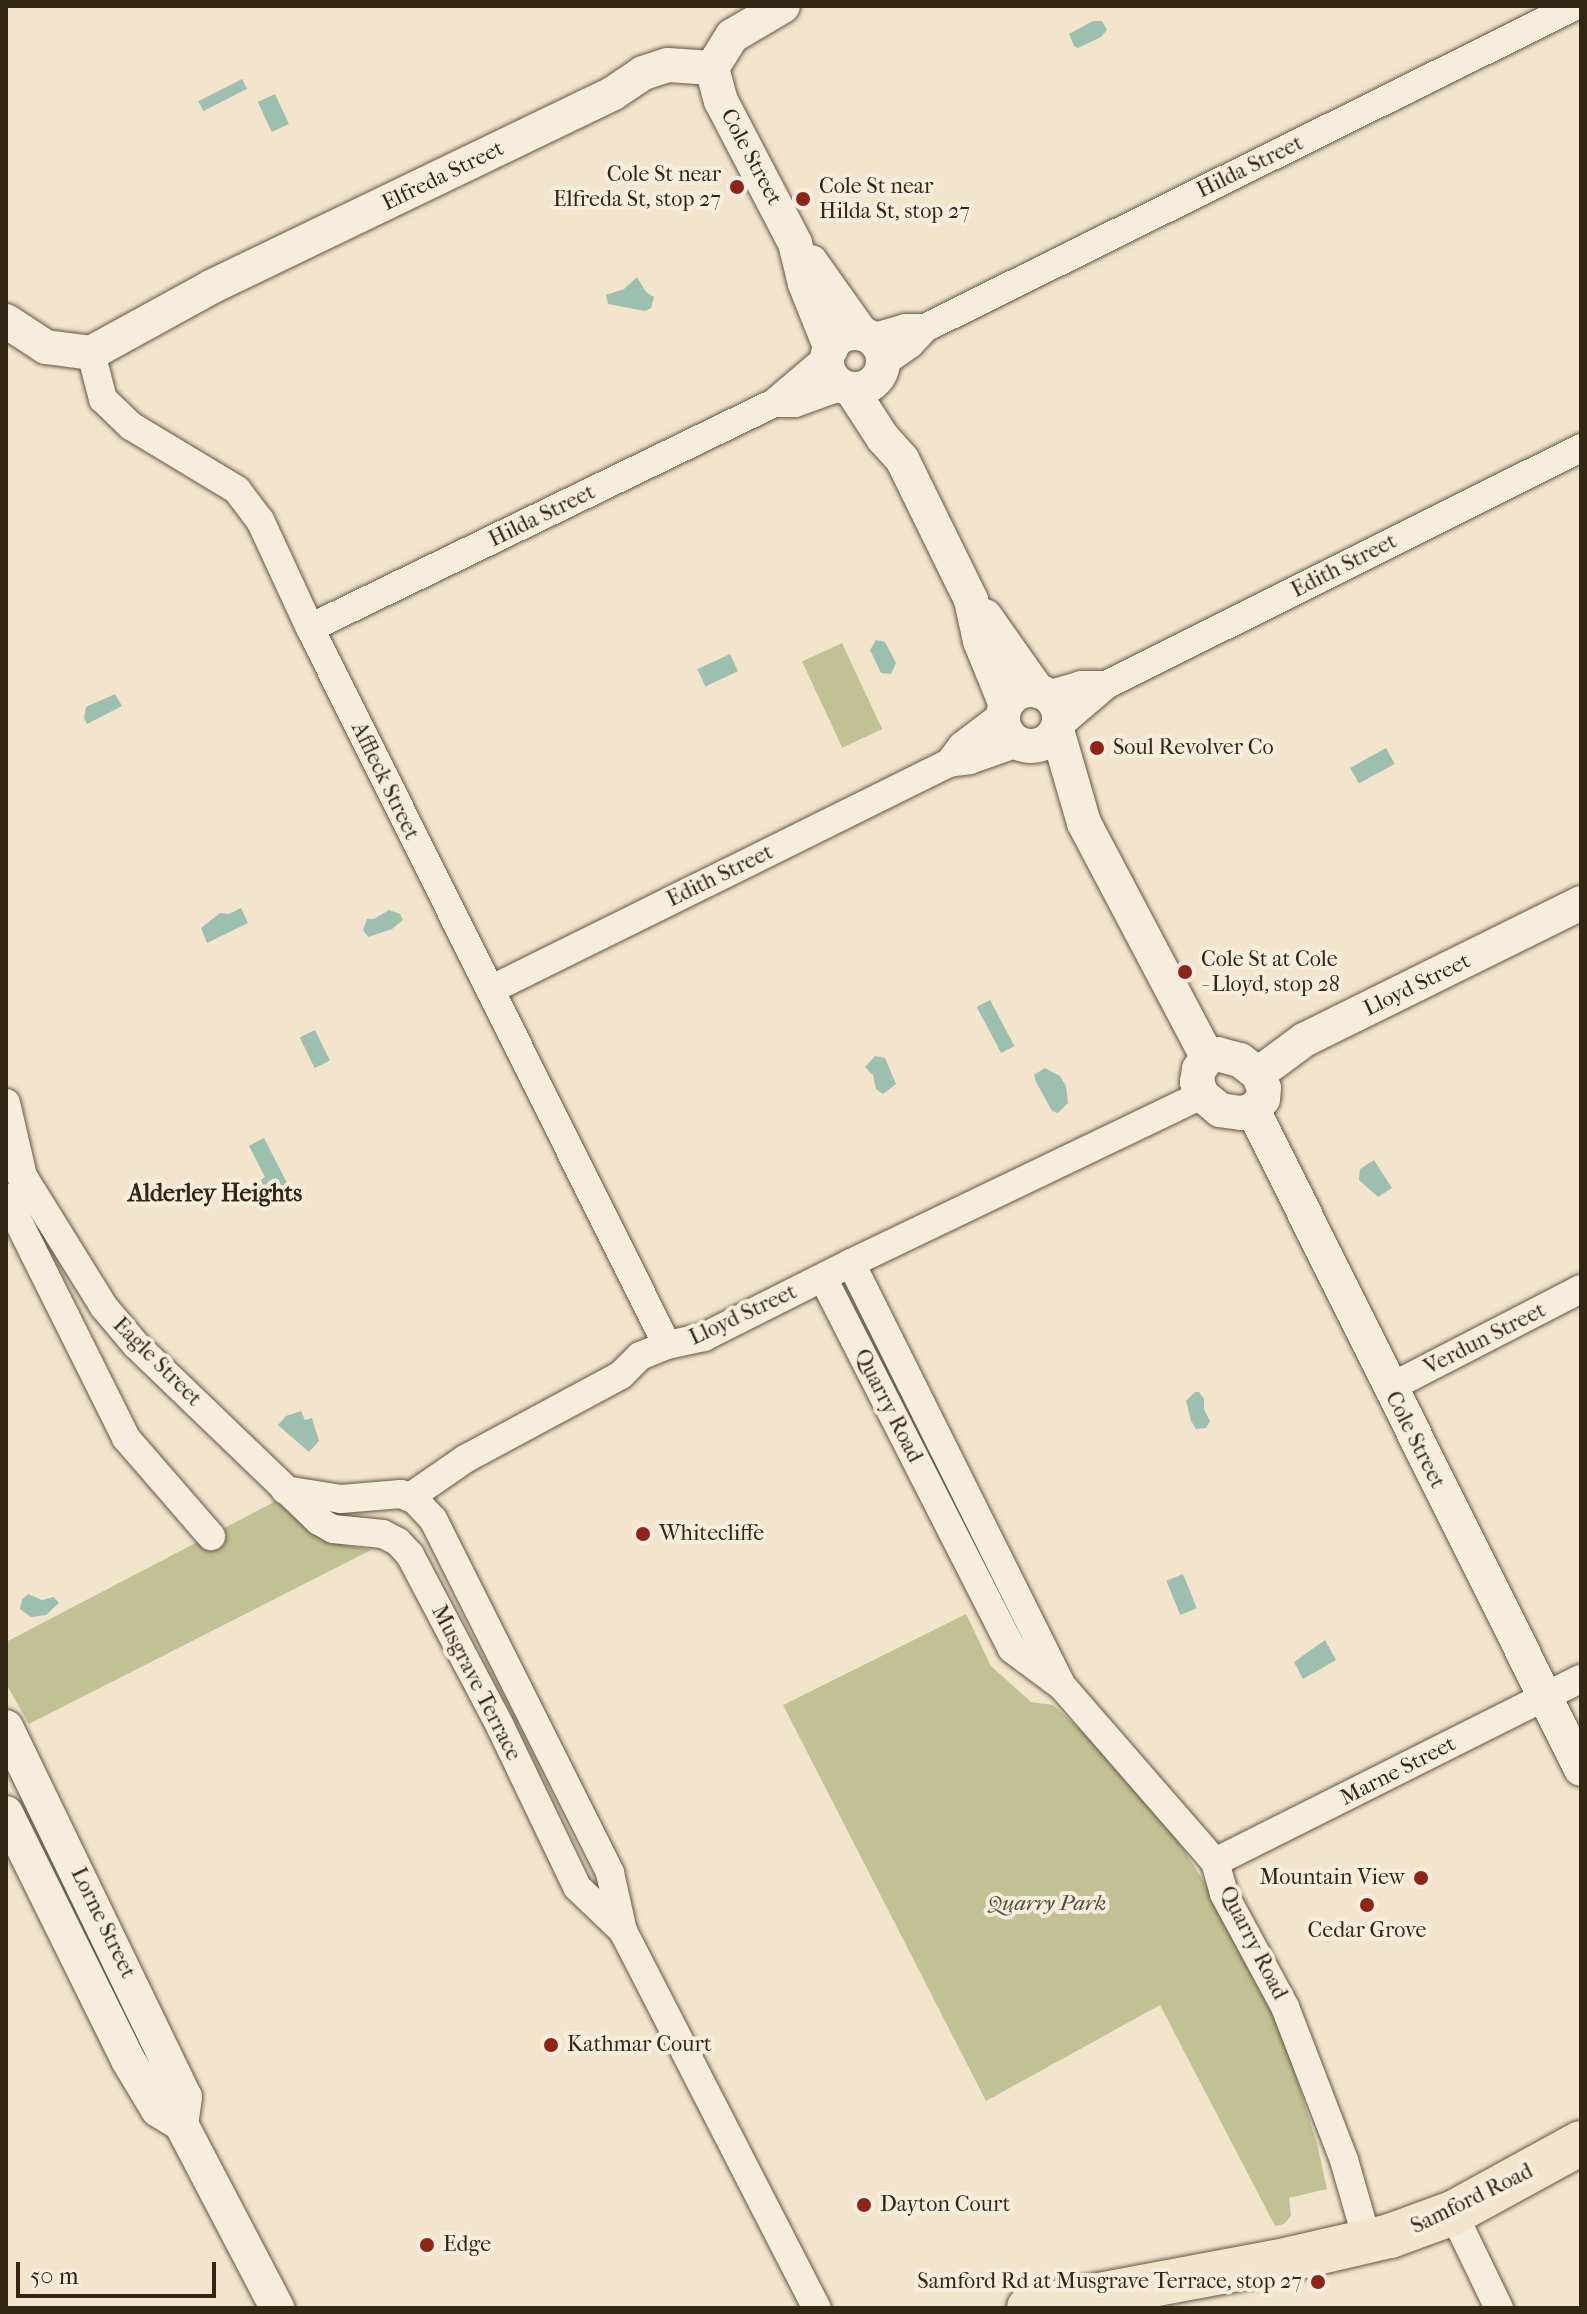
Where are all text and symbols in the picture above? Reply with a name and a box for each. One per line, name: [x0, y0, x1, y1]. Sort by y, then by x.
street label: Cole Street: [715, 104, 787, 210]
street label: Hilda Street: [1193, 130, 1307, 204]
street label: Elfreda Street: [378, 135, 508, 217]
place label: Cole St near Elfreda St, stop 27: [553, 161, 721, 212]
place label: Cole St near Hilda St, stop 27: [819, 173, 970, 224]
marker: Cole St near Elfreda St, stop 27: [728, 178, 746, 196]
marker: Cole St near Hilda St, stop 27: [794, 190, 812, 208]
street label: Hilda Street: [485, 479, 599, 553]
street label: Edith Street: [1287, 528, 1401, 604]
street label: Affleck Street: [345, 718, 425, 844]
place label: Soul Revolver Co: [1113, 735, 1274, 761]
marker: Soul Revolver Co: [1088, 739, 1106, 757]
street label: Edith Street: [663, 839, 777, 913]
place label: Cole St at Cole - Lloyd, stop 28: [1201, 946, 1340, 998]
street label: Lloyd Street: [1359, 948, 1475, 1022]
marker: Cole St at Cole - Lloyd, stop 28: [1176, 963, 1194, 981]
district label: Alderley Heights: [128, 1180, 302, 1208]
street label: Lloyd Street: [685, 1279, 801, 1351]
street label: Verdun Street: [1420, 1297, 1550, 1381]
street label: Eagle Street: [107, 1312, 207, 1412]
street label: Quarry Road: [848, 1345, 928, 1467]
street label: Cole Street: [1379, 1387, 1451, 1493]
place label: Whitecliffe: [659, 1521, 764, 1547]
marker: Whitecliffe: [634, 1525, 652, 1543]
street label: Musgrave Terrace: [425, 1601, 527, 1765]
street label: Marne Street: [1336, 1731, 1460, 1811]
street label: Lorne Street: [65, 1863, 141, 1983]
place label: Mountain View: [1259, 1865, 1405, 1891]
marker: Mountain View: [1412, 1869, 1430, 1887]
street label: Quarry Road: [1213, 1882, 1293, 2004]
park label: Quarry Park: [988, 1891, 1106, 1917]
marker: Cedar Grove: [1358, 1896, 1376, 1914]
place label: Cedar Grove: [1308, 1918, 1426, 1944]
place label: Kathmar Court: [567, 2032, 712, 2058]
marker: Kathmar Court: [542, 2036, 560, 2054]
street label: Samford Road: [1407, 2158, 1537, 2240]
place label: Dayton Court: [880, 2192, 1010, 2218]
marker: Dayton Court: [855, 2196, 873, 2214]
place label: Edge: [443, 2232, 491, 2258]
marker: Edge: [418, 2236, 436, 2254]
scale bar: [20, 2246, 220, 2296]
text: 50 m: [30, 2262, 79, 2290]
place label: Samford Rd at Musgrave Terrace, stop 27: [917, 2269, 1302, 2295]
marker: Samford Rd at Musgrave Terrace, stop 27: [1309, 2273, 1327, 2291]

